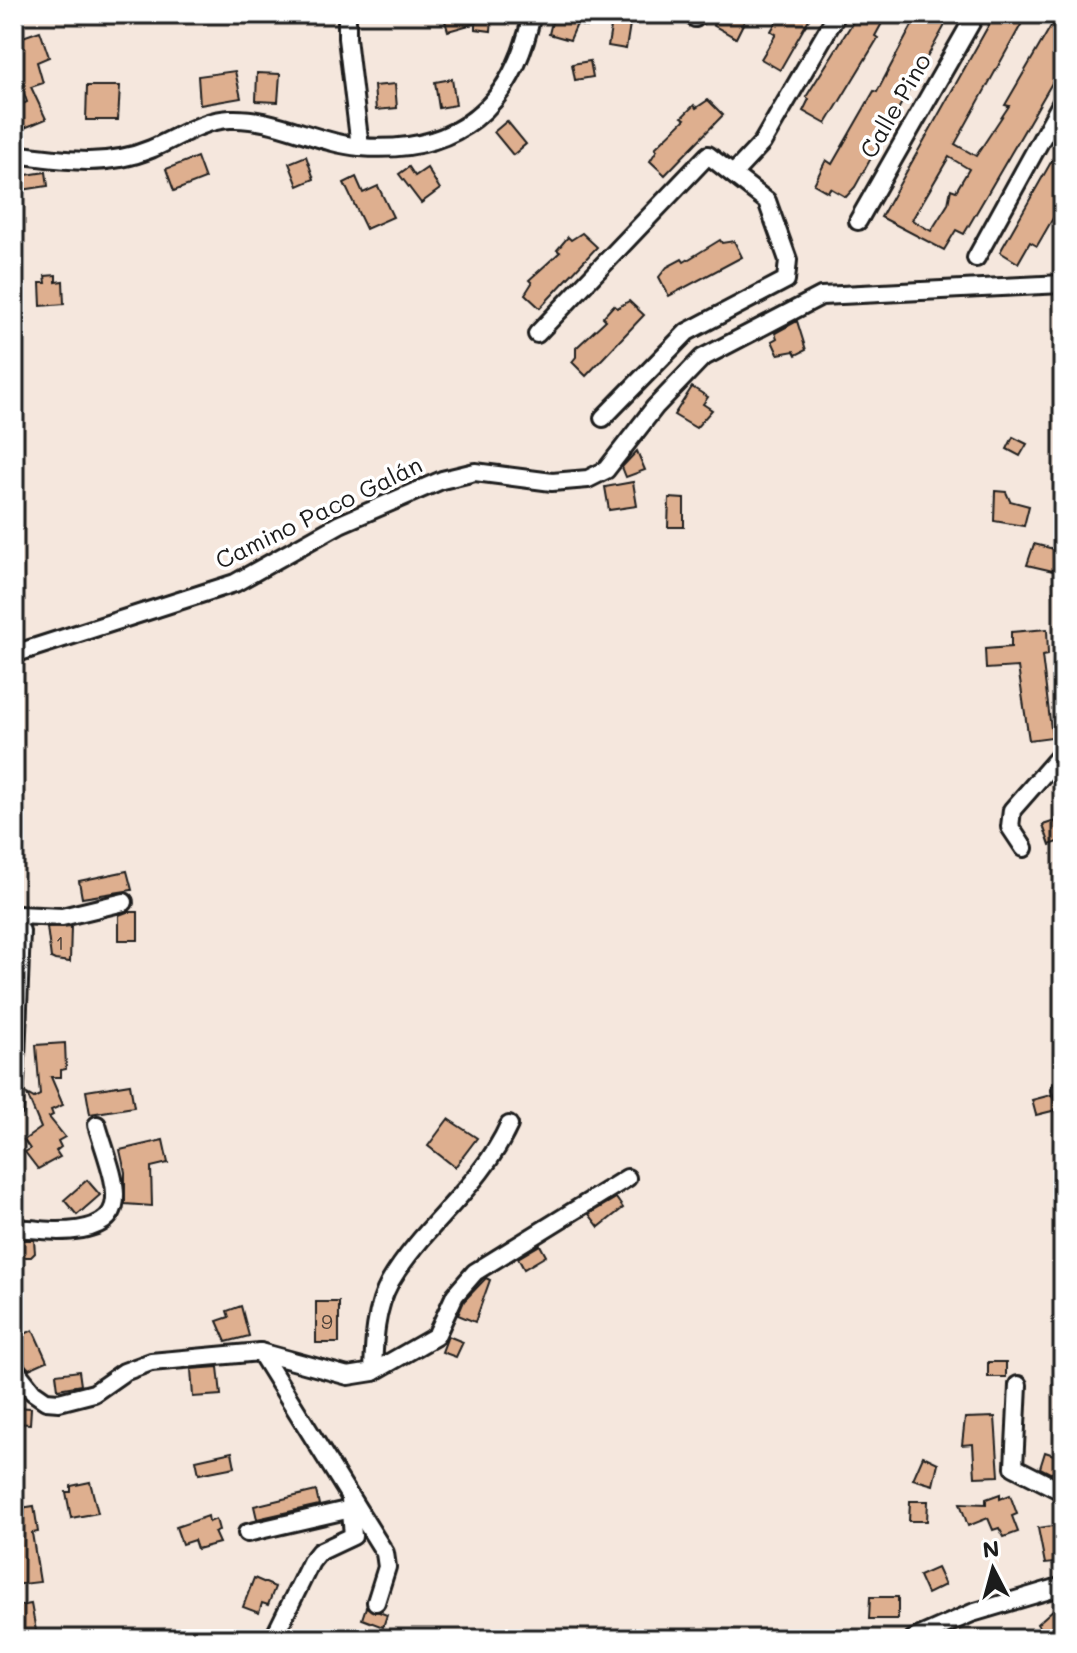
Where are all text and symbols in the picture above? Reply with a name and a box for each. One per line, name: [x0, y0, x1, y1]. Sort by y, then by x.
street label: Calle Pino: [852, 47, 937, 163]
street label: Camino Paco Galán: [210, 448, 427, 575]
house number: 1: [56, 929, 64, 955]
house number: 9: [321, 1308, 333, 1334]
north arrow: [953, 1529, 1033, 1609]
text: N: [981, 1533, 1001, 1564]

